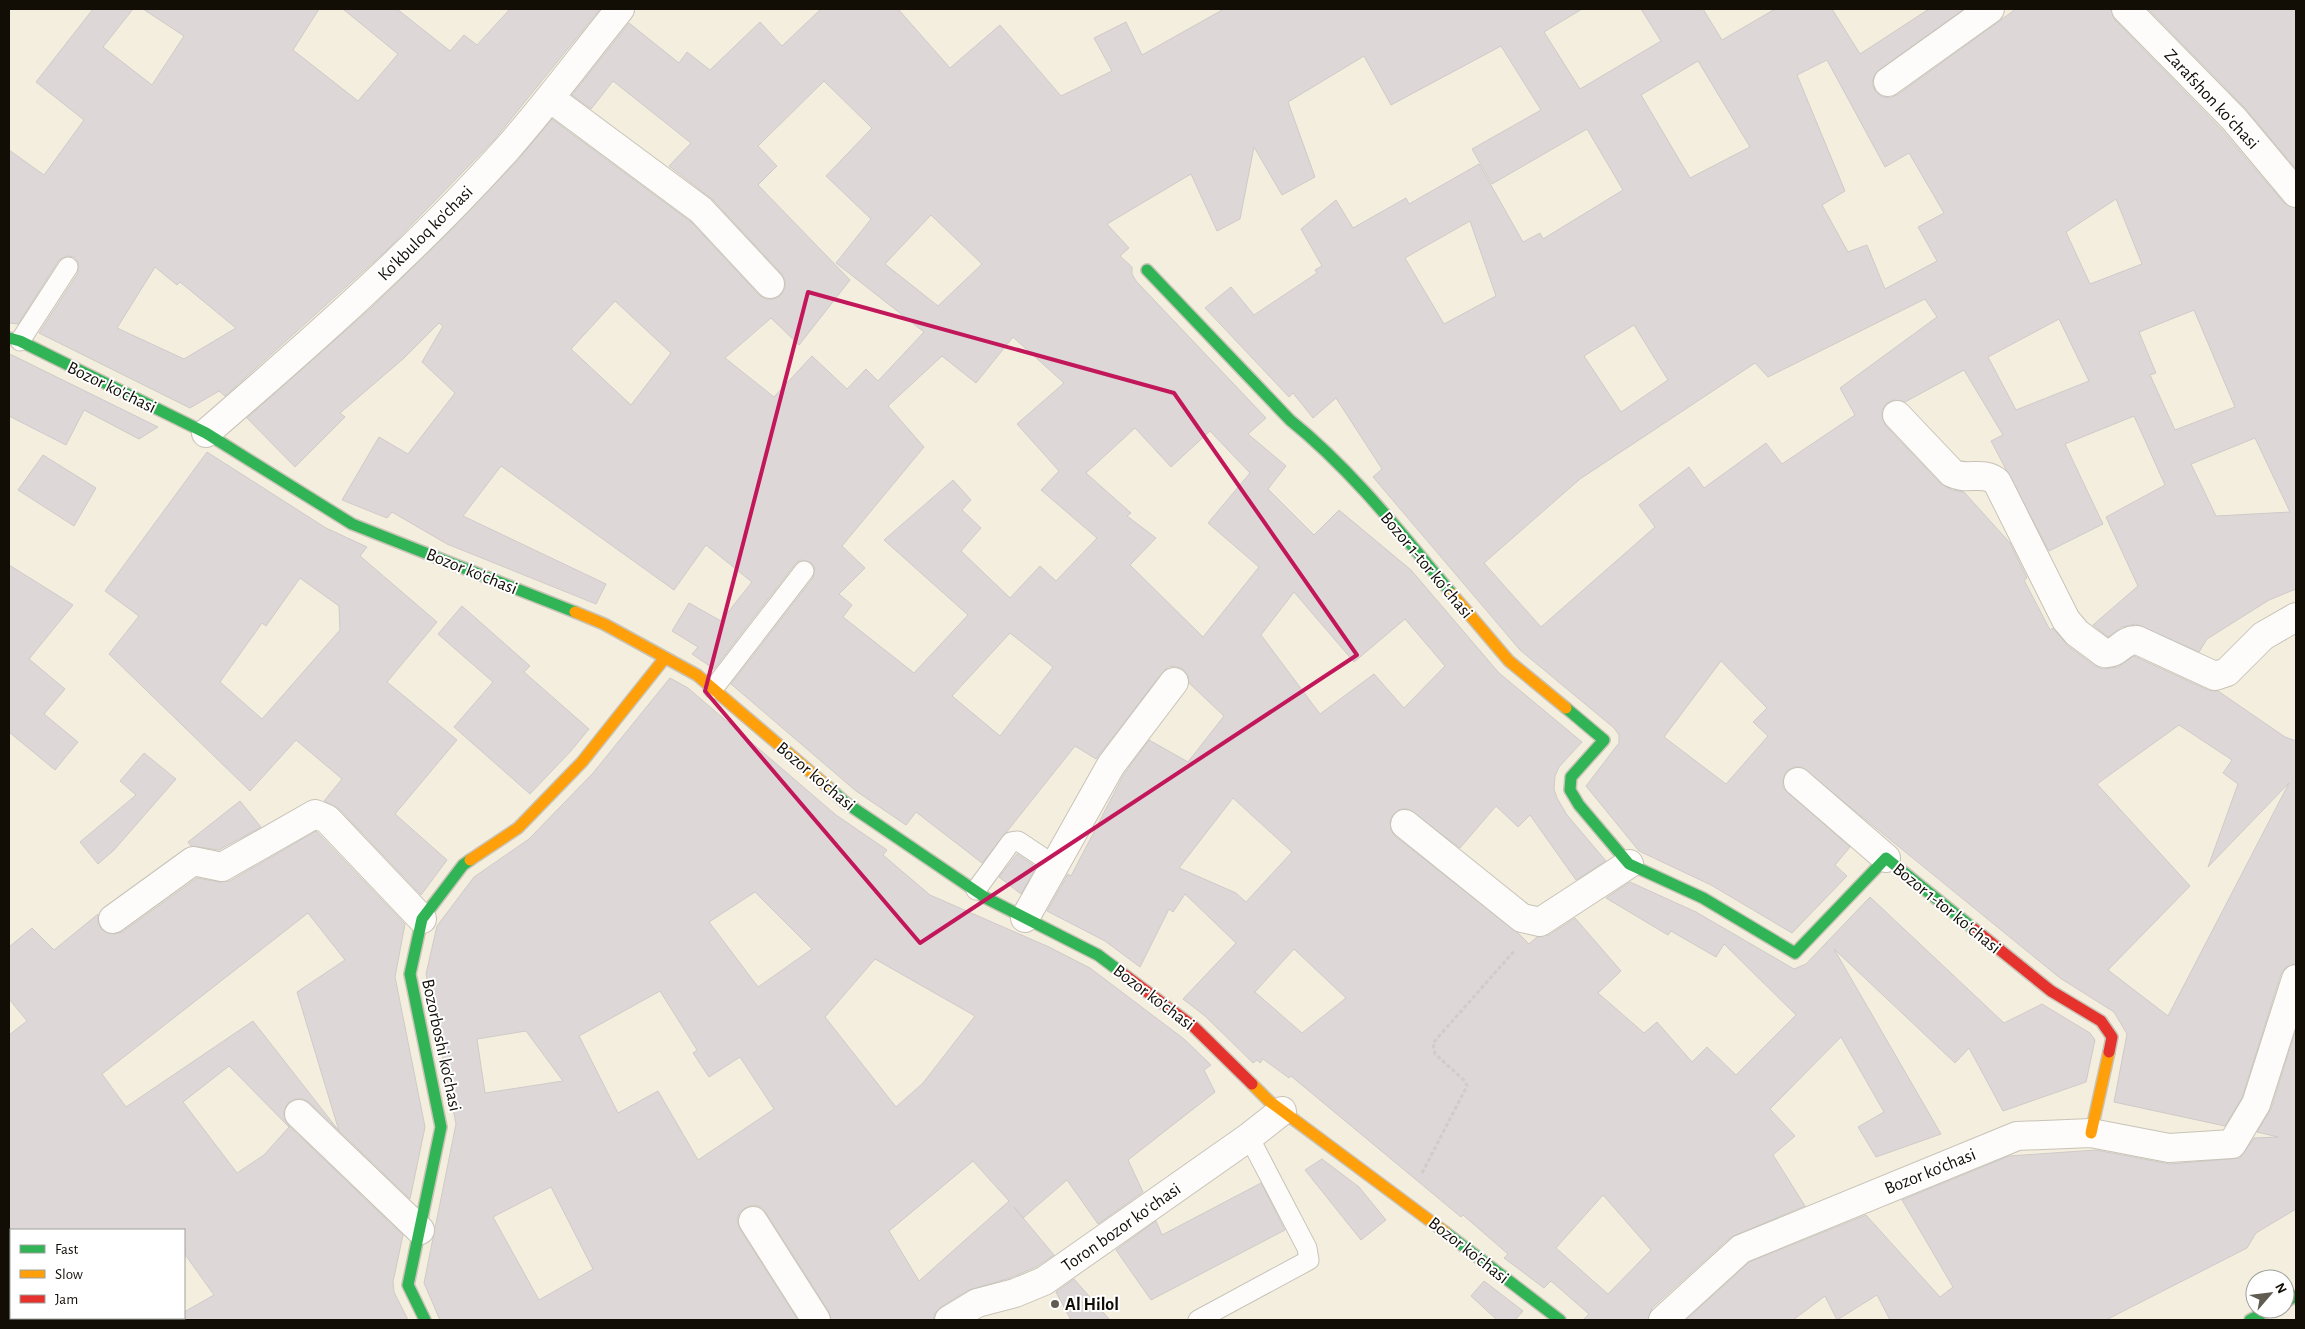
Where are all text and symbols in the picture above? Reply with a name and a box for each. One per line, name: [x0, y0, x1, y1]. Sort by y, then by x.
street label: Zarafshon koʻchasi: [2161, 46, 2262, 153]
street label: Ko'kbuloq ko'chasi: [375, 183, 477, 285]
street label: Bozor ko'chasi: [64, 359, 159, 417]
street label: Bozor 1-tor koʻchasi: [1377, 509, 1476, 622]
street label: Bozor ko'chasi: [424, 546, 520, 598]
street label: Bozor ko'chasi: [773, 739, 858, 815]
street label: Bozor 1-tor koʻchasi: [1889, 860, 2004, 958]
street label: Bozor ko'chasi: [1109, 962, 1197, 1034]
street label: Bozorboshi ko'chasi: [418, 977, 464, 1113]
street label: Bozor ko'chasi: [1882, 1146, 1978, 1198]
street label: Toron bozor koʻchasi: [1059, 1180, 1184, 1276]
street label: Bozor ko'chasi: [1425, 1214, 1512, 1288]
legend: [10, 1229, 185, 1319]
text: Fast: [55, 1242, 79, 1257]
text: Slow: [55, 1267, 83, 1282]
north arrow: [2245, 1269, 2295, 1319]
text: N: [2272, 1281, 2289, 1296]
text: Jam: [55, 1292, 78, 1307]
place label: Al Hilol: [1065, 1296, 1119, 1314]
marker: Al Hilol: [1049, 1298, 1061, 1310]

